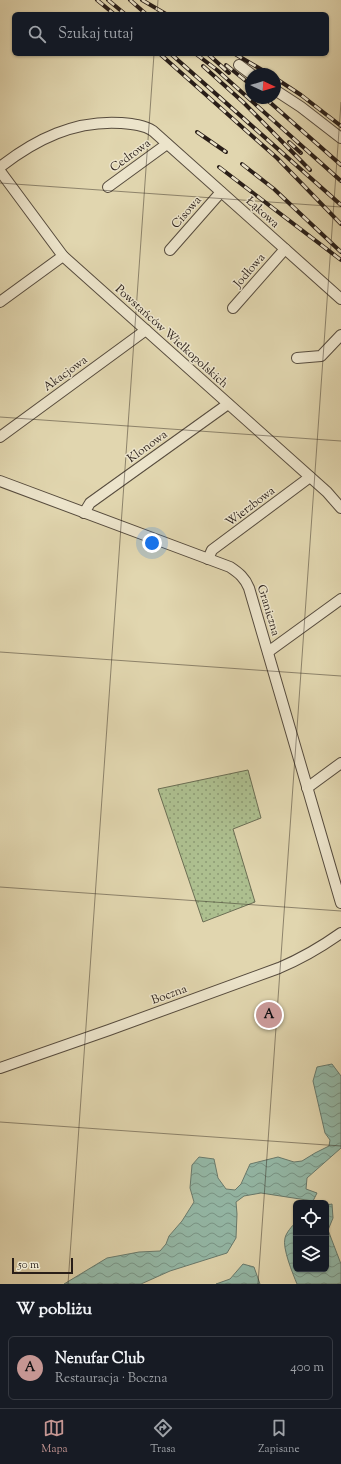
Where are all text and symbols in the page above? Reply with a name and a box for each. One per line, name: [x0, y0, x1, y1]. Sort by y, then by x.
search box: [12, 12, 329, 56]
icon: search: [26, 23, 48, 45]
text: Szukaj tutaj: [58, 24, 133, 45]
north arrow: [245, 68, 281, 104]
street label: Cedrowa: [106, 134, 155, 177]
street label: Cisowa: [167, 192, 206, 233]
street label: Łąkowa: [242, 193, 283, 233]
street label: Jodłowa: [229, 249, 270, 293]
street label: Powstańców Wielkopolskich: [111, 281, 232, 393]
street label: Akacjowa: [40, 351, 92, 396]
street label: Klonowa: [124, 426, 172, 468]
street label: Wierzbowa: [222, 482, 279, 531]
your location: [142, 533, 162, 553]
street label: Graniczna: [252, 582, 285, 639]
street label: Boczna: [149, 980, 190, 1010]
pin: A: [256, 1000, 282, 1030]
map controls: [293, 1200, 329, 1272]
button: locate: [293, 1200, 329, 1236]
button: layers: [293, 1236, 329, 1272]
scale bar: [12, 1256, 73, 1275]
text: 50 m: [18, 1257, 39, 1273]
text: W pobliżu: [16, 1298, 92, 1322]
text: Nenufar Club: [55, 1349, 145, 1370]
text: A: [25, 1359, 35, 1377]
text: 400 m: [290, 1359, 324, 1377]
text: Restauracja · Boczna: [55, 1370, 168, 1388]
tab: Mapa: [41, 1417, 68, 1457]
tab: Trasa: [150, 1417, 176, 1457]
tab: Zapisane: [258, 1417, 300, 1457]

